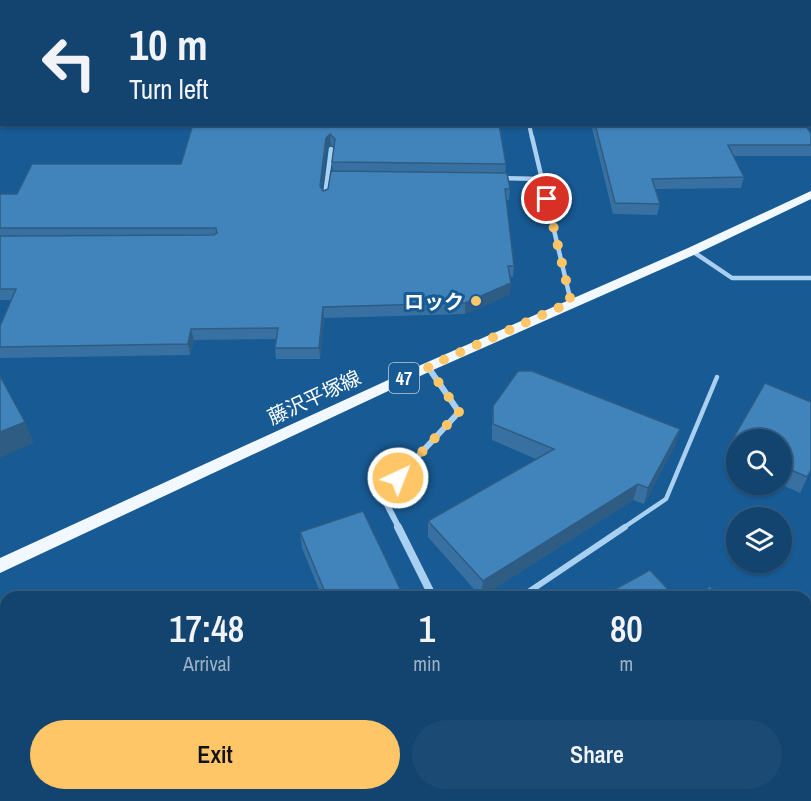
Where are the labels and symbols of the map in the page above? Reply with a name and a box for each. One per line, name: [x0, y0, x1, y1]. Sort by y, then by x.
pin: [521, 173, 572, 224]
place label: ロック: [404, 288, 464, 315]
marker: ロック: [469, 294, 483, 308]
road number: 47: [389, 363, 419, 393]
street label: 藤沢平塚線: [263, 364, 365, 430]
position arrow: [366, 446, 430, 510]

